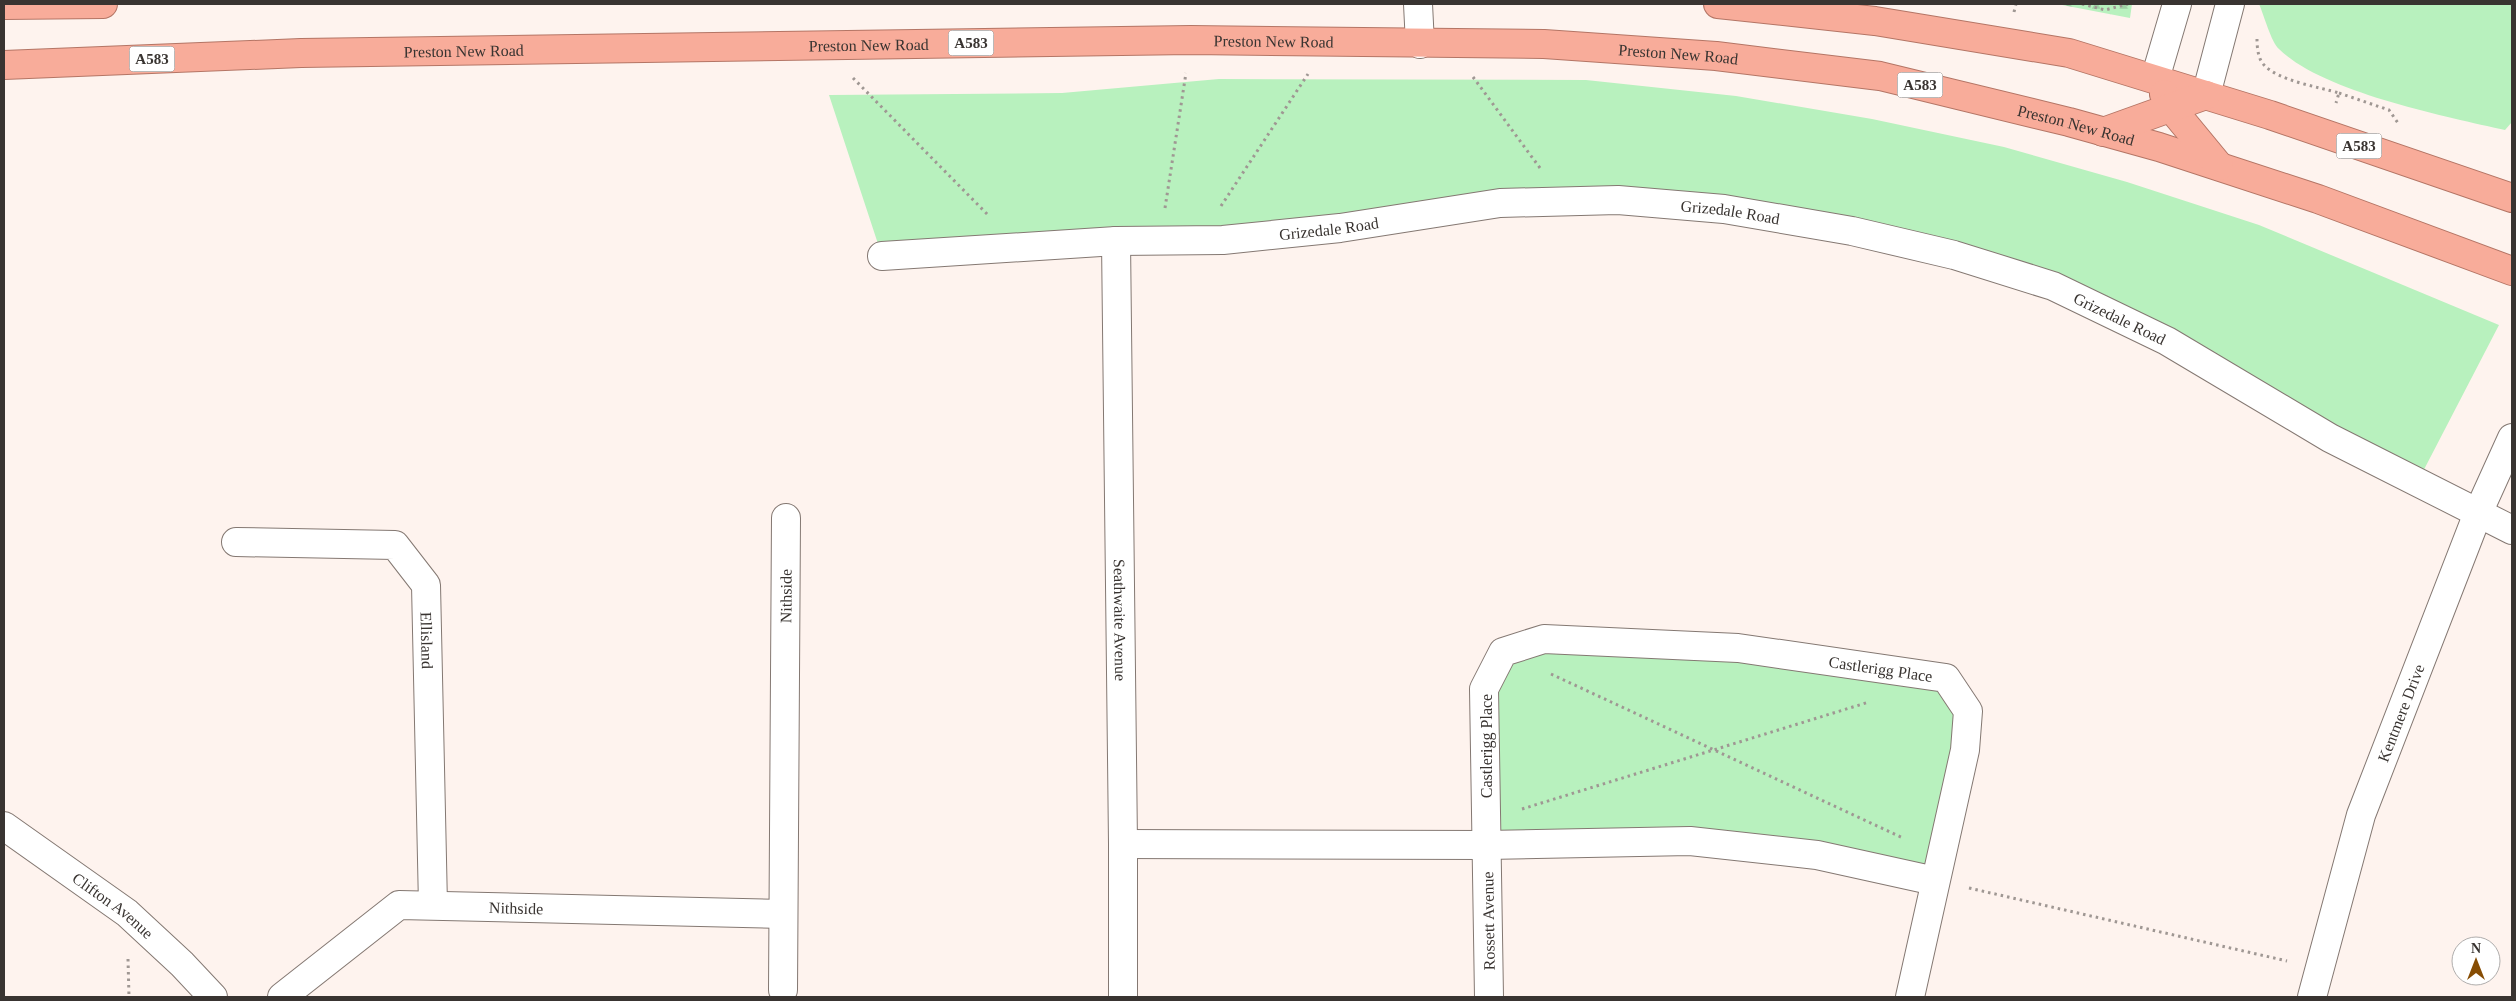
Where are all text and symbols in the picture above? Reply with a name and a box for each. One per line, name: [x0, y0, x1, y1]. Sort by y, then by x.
road number: A583: [948, 30, 994, 56]
street label: Preston New Road: [1214, 32, 1334, 51]
street label: Preston New Road: [809, 36, 929, 55]
street label: Preston New Road: [1618, 41, 1739, 68]
street label: Preston New Road: [404, 42, 524, 60]
road number: A583: [130, 46, 174, 72]
road number: A583: [1898, 72, 1942, 98]
street label: Preston New Road: [2016, 102, 2136, 149]
road number: A583: [2336, 134, 2382, 158]
street label: Grizedale Road: [1680, 197, 1781, 227]
street label: Grizedale Road: [1278, 214, 1380, 243]
street label: Grizedale Road: [2071, 289, 2168, 348]
street label: Seathwaite Avenue: [1111, 559, 1129, 681]
street label: Nithside: [777, 569, 795, 623]
street label: Ellisland: [418, 612, 436, 669]
street label: Castlerigg Place: [1828, 653, 1934, 685]
street label: Kentmere Drive: [2374, 662, 2428, 764]
street label: Castlerigg Place: [1478, 694, 1496, 798]
street label: Clifton Avenue: [69, 869, 157, 942]
street label: Rossett Avenue: [1479, 871, 1498, 971]
street label: Nithside: [489, 899, 543, 917]
north arrow: [2451, 936, 2501, 986]
text: N: [2471, 941, 2481, 956]

